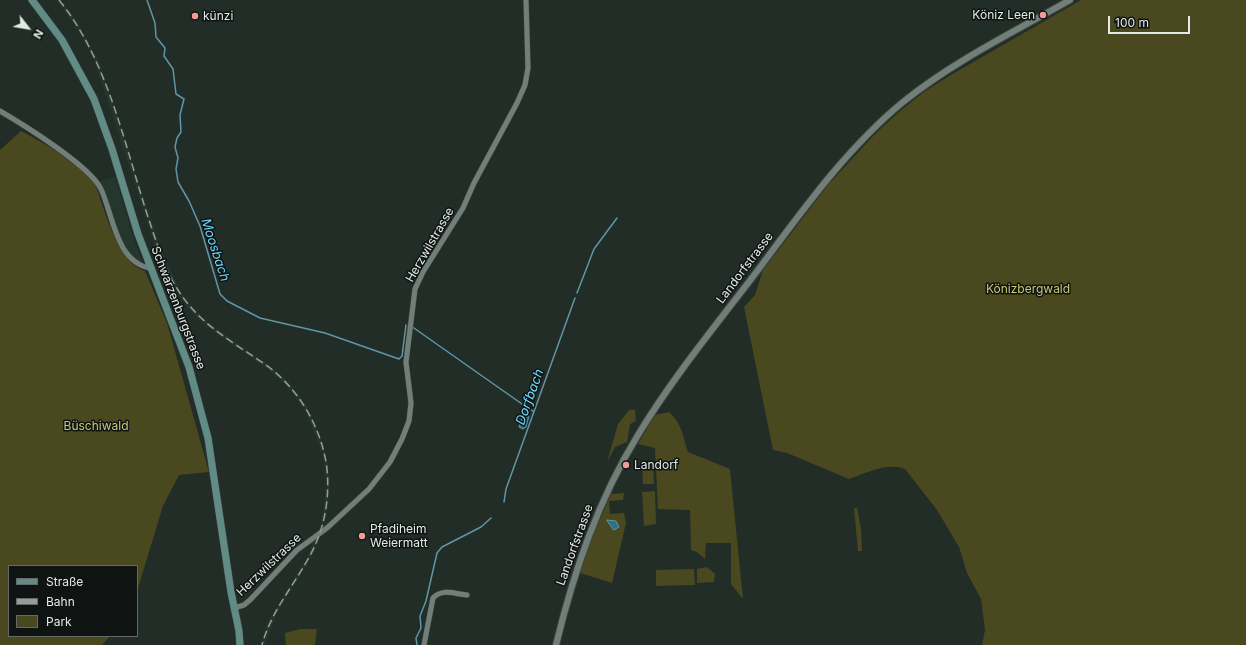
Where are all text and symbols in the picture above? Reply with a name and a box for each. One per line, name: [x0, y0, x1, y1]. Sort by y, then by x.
north arrow: [8, 8, 48, 48]
place label: Köniz Leen: [972, 8, 1035, 22]
scale bar: [1110, 8, 1192, 34]
place label: künzi: [203, 9, 233, 23]
marker: Köniz Leen: [1038, 10, 1048, 20]
marker: künzi: [190, 11, 200, 21]
text: 100 m: [1115, 15, 1149, 30]
text: N: [30, 27, 46, 41]
street label: Herzwilstrasse: [403, 205, 457, 285]
water label: Moosbach: [197, 217, 233, 283]
street label: Landorfstrasse: [714, 230, 776, 306]
street label: Schwarzenburgstrasse: [148, 244, 208, 372]
park label: Könizbergwald: [986, 282, 1070, 296]
water label: Dorfbach: [513, 367, 547, 427]
park label: Büschiwald: [64, 419, 128, 433]
place label: Landorf: [634, 458, 678, 472]
marker: Landorf: [621, 460, 631, 470]
street label: Landorfstrasse: [554, 503, 596, 587]
place label: Pfadiheim Weiermatt: [370, 522, 428, 550]
street label: Herzwilstrasse: [234, 531, 304, 599]
marker: Pfadiheim Weiermatt: [357, 531, 367, 541]
legend: [8, 565, 138, 637]
text: Straße: [46, 574, 83, 589]
text: Bahn: [46, 594, 75, 609]
text: Park: [46, 614, 72, 629]

